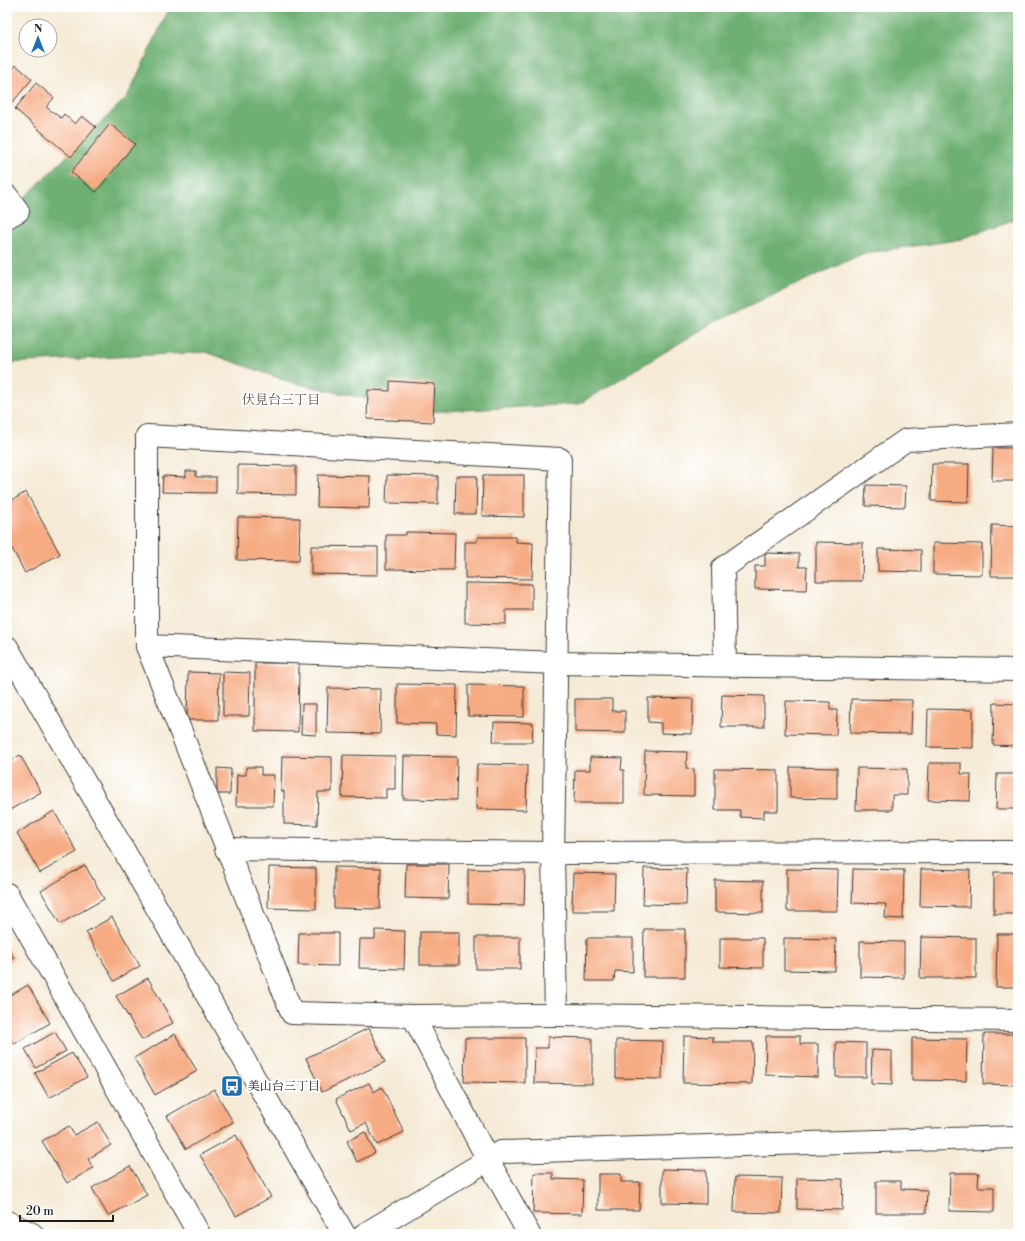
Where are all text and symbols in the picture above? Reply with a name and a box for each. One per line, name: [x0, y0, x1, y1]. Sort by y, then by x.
north arrow: [18, 18, 58, 58]
text: N: [34, 22, 43, 36]
district label: 伏見台三丁目: [242, 392, 320, 408]
bus stop icon: 美山台三丁目: [219, 1073, 245, 1099]
place label: 美山台三丁目: [248, 1079, 320, 1094]
scale bar: [20, 1197, 113, 1223]
text: 20 m: [26, 1204, 54, 1219]

